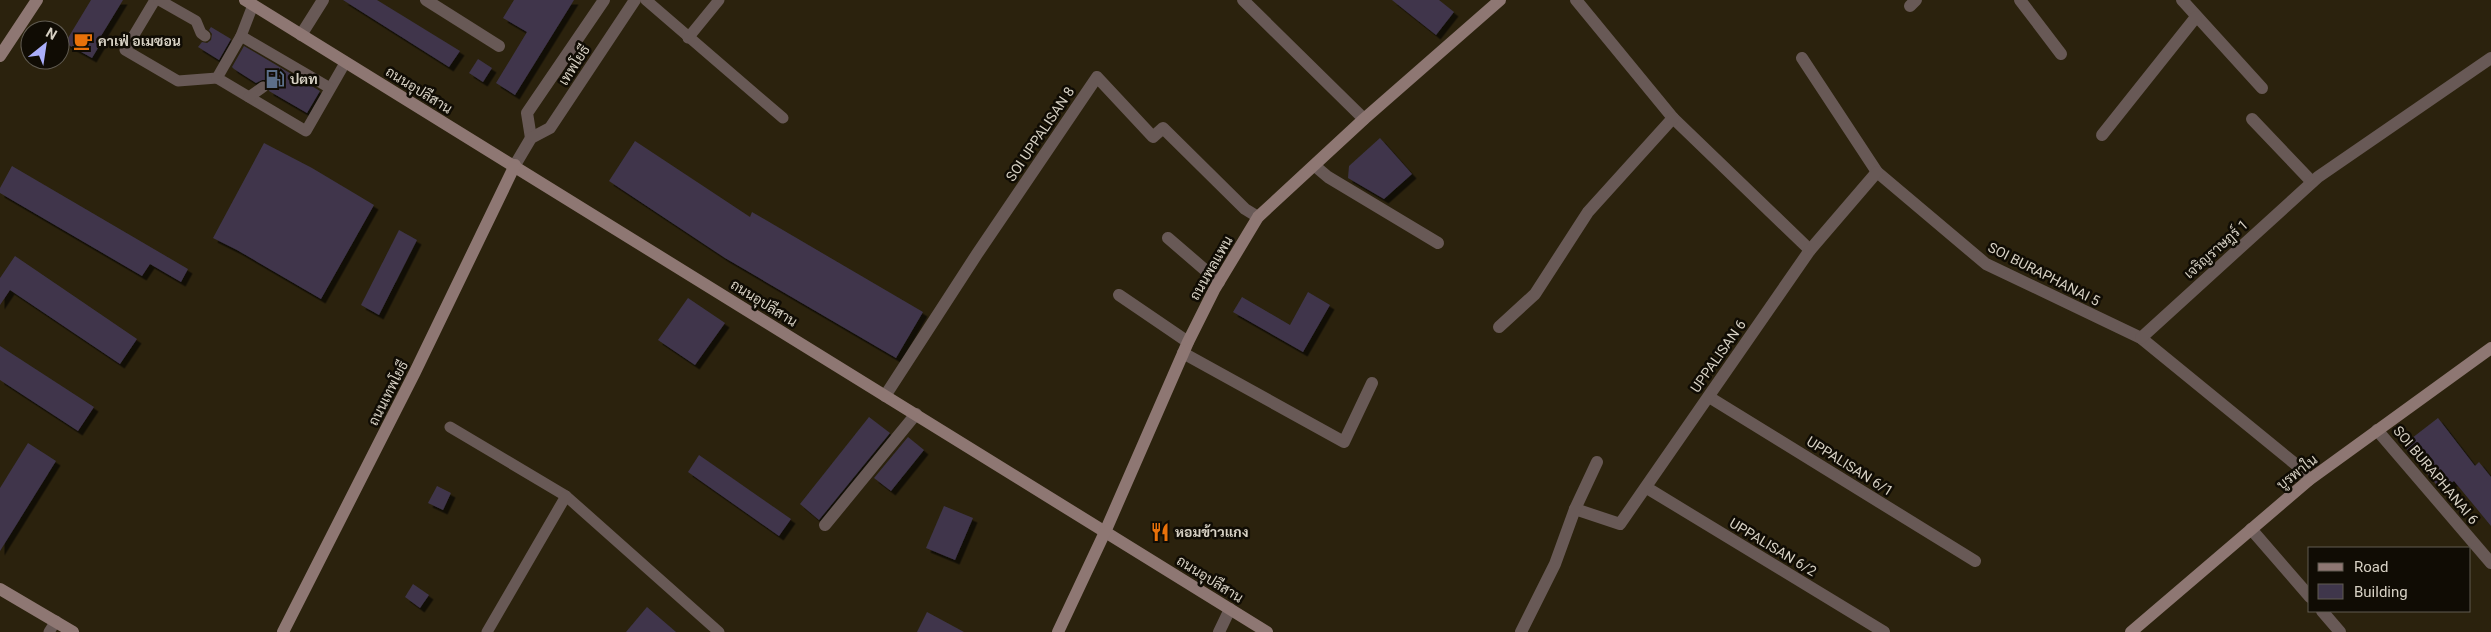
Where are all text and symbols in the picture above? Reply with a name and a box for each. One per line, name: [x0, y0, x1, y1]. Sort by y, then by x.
north arrow: [20, 20, 70, 70]
text: N: [43, 24, 60, 43]
cafe icon: คาเฟ่ อเมซอน: [72, 30, 94, 52]
place label: คาเฟ่ อเมซอน: [98, 33, 181, 49]
street label: เทพโยธี: [554, 41, 593, 88]
street label: ถนนอุปลีสาน: [382, 62, 456, 118]
fuel station icon: ปตท: [264, 68, 286, 90]
place label: ปตท: [290, 71, 318, 87]
street label: SOI UPPALISAN 8: [1003, 84, 1078, 184]
street label: เจริญราษฎร์ 1: [2180, 215, 2252, 283]
street label: ถนนพลแพน: [1186, 233, 1236, 303]
street label: SOI BURAPHANAI 5: [1985, 239, 2103, 309]
street label: ถนนอุปลีสาน: [727, 275, 801, 331]
street label: UPPALISAN 6: [1687, 316, 1749, 395]
street label: ถนนเทพโยธี: [364, 357, 411, 428]
street label: SOI BURAPHANAI 6: [2390, 423, 2482, 527]
street label: UPPALISAN 6/1: [1804, 433, 1896, 499]
street label: บูรพาใน: [2274, 451, 2322, 494]
street label: UPPALISAN 6/2: [1727, 515, 1820, 579]
restaurant icon: หอมข้าวแกง: [1149, 521, 1171, 543]
place label: หอมข้าวแกง: [1175, 524, 1248, 540]
legend: [2308, 547, 2471, 612]
street label: ถนนอุปลีสาน: [1173, 551, 1247, 607]
text: Road: [2354, 558, 2388, 576]
text: Building: [2354, 583, 2408, 601]

